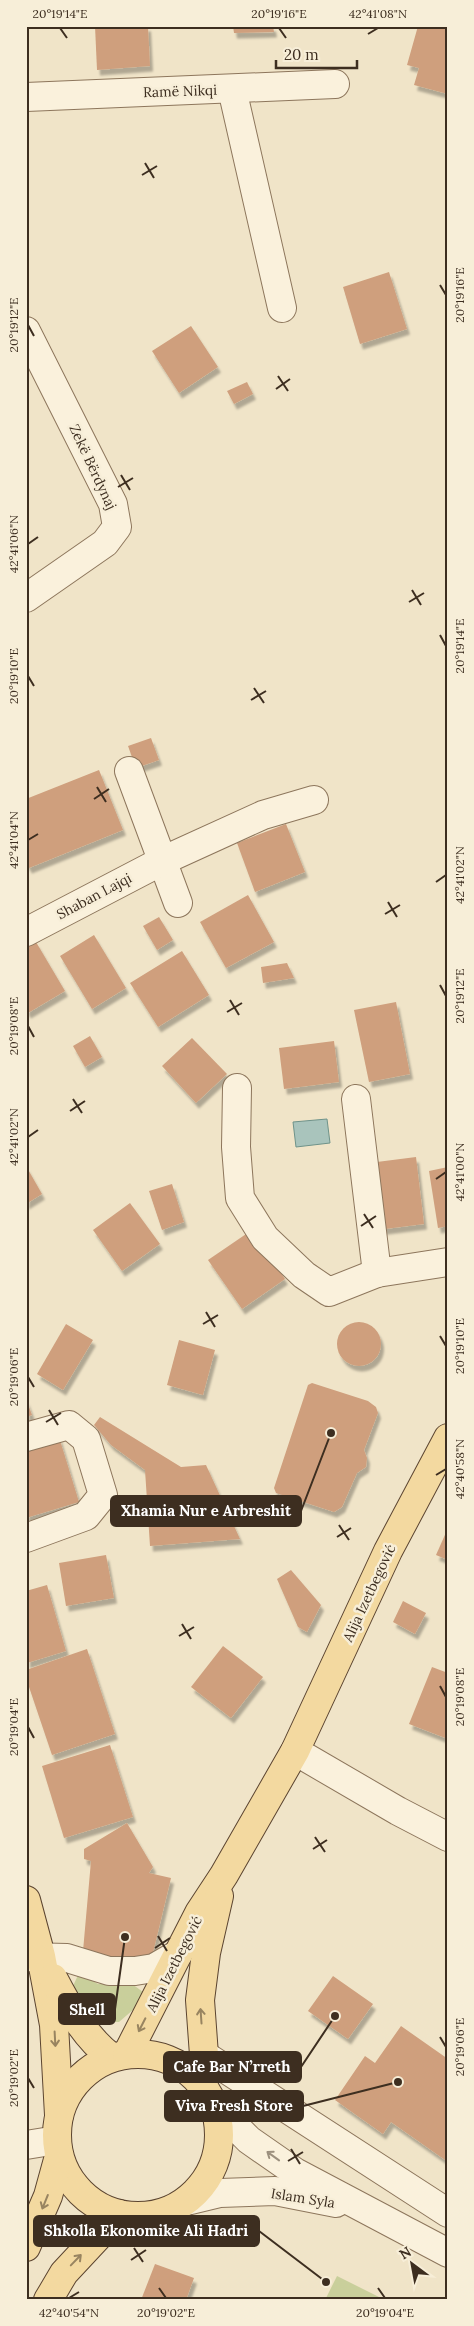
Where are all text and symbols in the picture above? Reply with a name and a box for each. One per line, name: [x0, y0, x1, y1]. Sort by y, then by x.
text: 20°19'14"E: [33, 6, 87, 21]
text: 20°19'16"E: [251, 6, 307, 21]
text: 42°41'08"N: [349, 6, 407, 21]
scale bar: [276, 38, 358, 70]
text: 20 m: [284, 45, 319, 64]
street label: Ramë Nikqi: [143, 81, 217, 101]
text: 20°19'16"E: [452, 267, 467, 323]
text: 20°19'12"E: [6, 298, 21, 352]
street label: Zekë Bërdynaj: [65, 421, 121, 513]
text: 42°41'06"N: [6, 515, 21, 573]
text: 20°19'14"E: [452, 619, 467, 673]
text: 20°19'10"E: [6, 648, 21, 704]
text: 42°41'04"N: [6, 811, 21, 869]
text: 42°41'02"N: [452, 846, 467, 904]
street label: Shaban Lajqi: [53, 869, 135, 923]
text: 20°19'12"E: [452, 969, 467, 1023]
text: 20°19'08"E: [6, 997, 21, 1055]
text: 42°41'02"N: [6, 1108, 21, 1166]
text: 42°41'00"N: [452, 1143, 467, 1202]
text: 20°19'10"E: [452, 1318, 467, 1374]
text: 20°19'06"E: [6, 1348, 21, 1406]
text: 42°40'58"N: [452, 1439, 467, 1499]
callout: Xhamia Nur e Arbreshit: [111, 1496, 301, 1526]
text: Xhamia Nur e Arbreshit: [121, 1501, 292, 1520]
street label: Alija Izetbegović: [338, 1541, 399, 1646]
text: 20°19'08"E: [452, 1668, 467, 1726]
text: 20°19'04"E: [6, 1698, 21, 1756]
street label: Alija Izetbegović: [142, 1913, 206, 2016]
callout: Shell: [59, 1994, 115, 2024]
text: Shell: [69, 2000, 105, 2019]
one-way arrow: [197, 2009, 206, 2025]
one-way arrow: [137, 2017, 146, 2032]
text: 20°19'06"E: [452, 2018, 467, 2076]
one-way arrow: [50, 2031, 59, 2047]
text: 20°19'02"E: [6, 2049, 21, 2107]
callout: Cafe Bar N’rreth: [164, 2052, 301, 2082]
text: Cafe Bar N’rreth: [173, 2057, 291, 2076]
callout: Viva Fresh Store: [165, 2091, 303, 2121]
text: Viva Fresh Store: [175, 2096, 293, 2115]
one-way arrow: [266, 2151, 280, 2161]
street label: Islam Syla: [270, 2184, 336, 2212]
one-way arrow: [40, 2194, 49, 2210]
callout: Shkolla Ekonomike Ali Hadri: [34, 2216, 259, 2246]
text: Shkolla Ekonomike Ali Hadri: [44, 2221, 248, 2240]
north arrow: [386, 2238, 436, 2288]
text: N: [396, 2242, 415, 2263]
one-way arrow: [70, 2254, 82, 2267]
text: 42°40'54"N: [39, 2305, 99, 2320]
text: 20°19'02"E: [137, 2305, 195, 2320]
text: 20°19'04"E: [356, 2305, 414, 2320]

